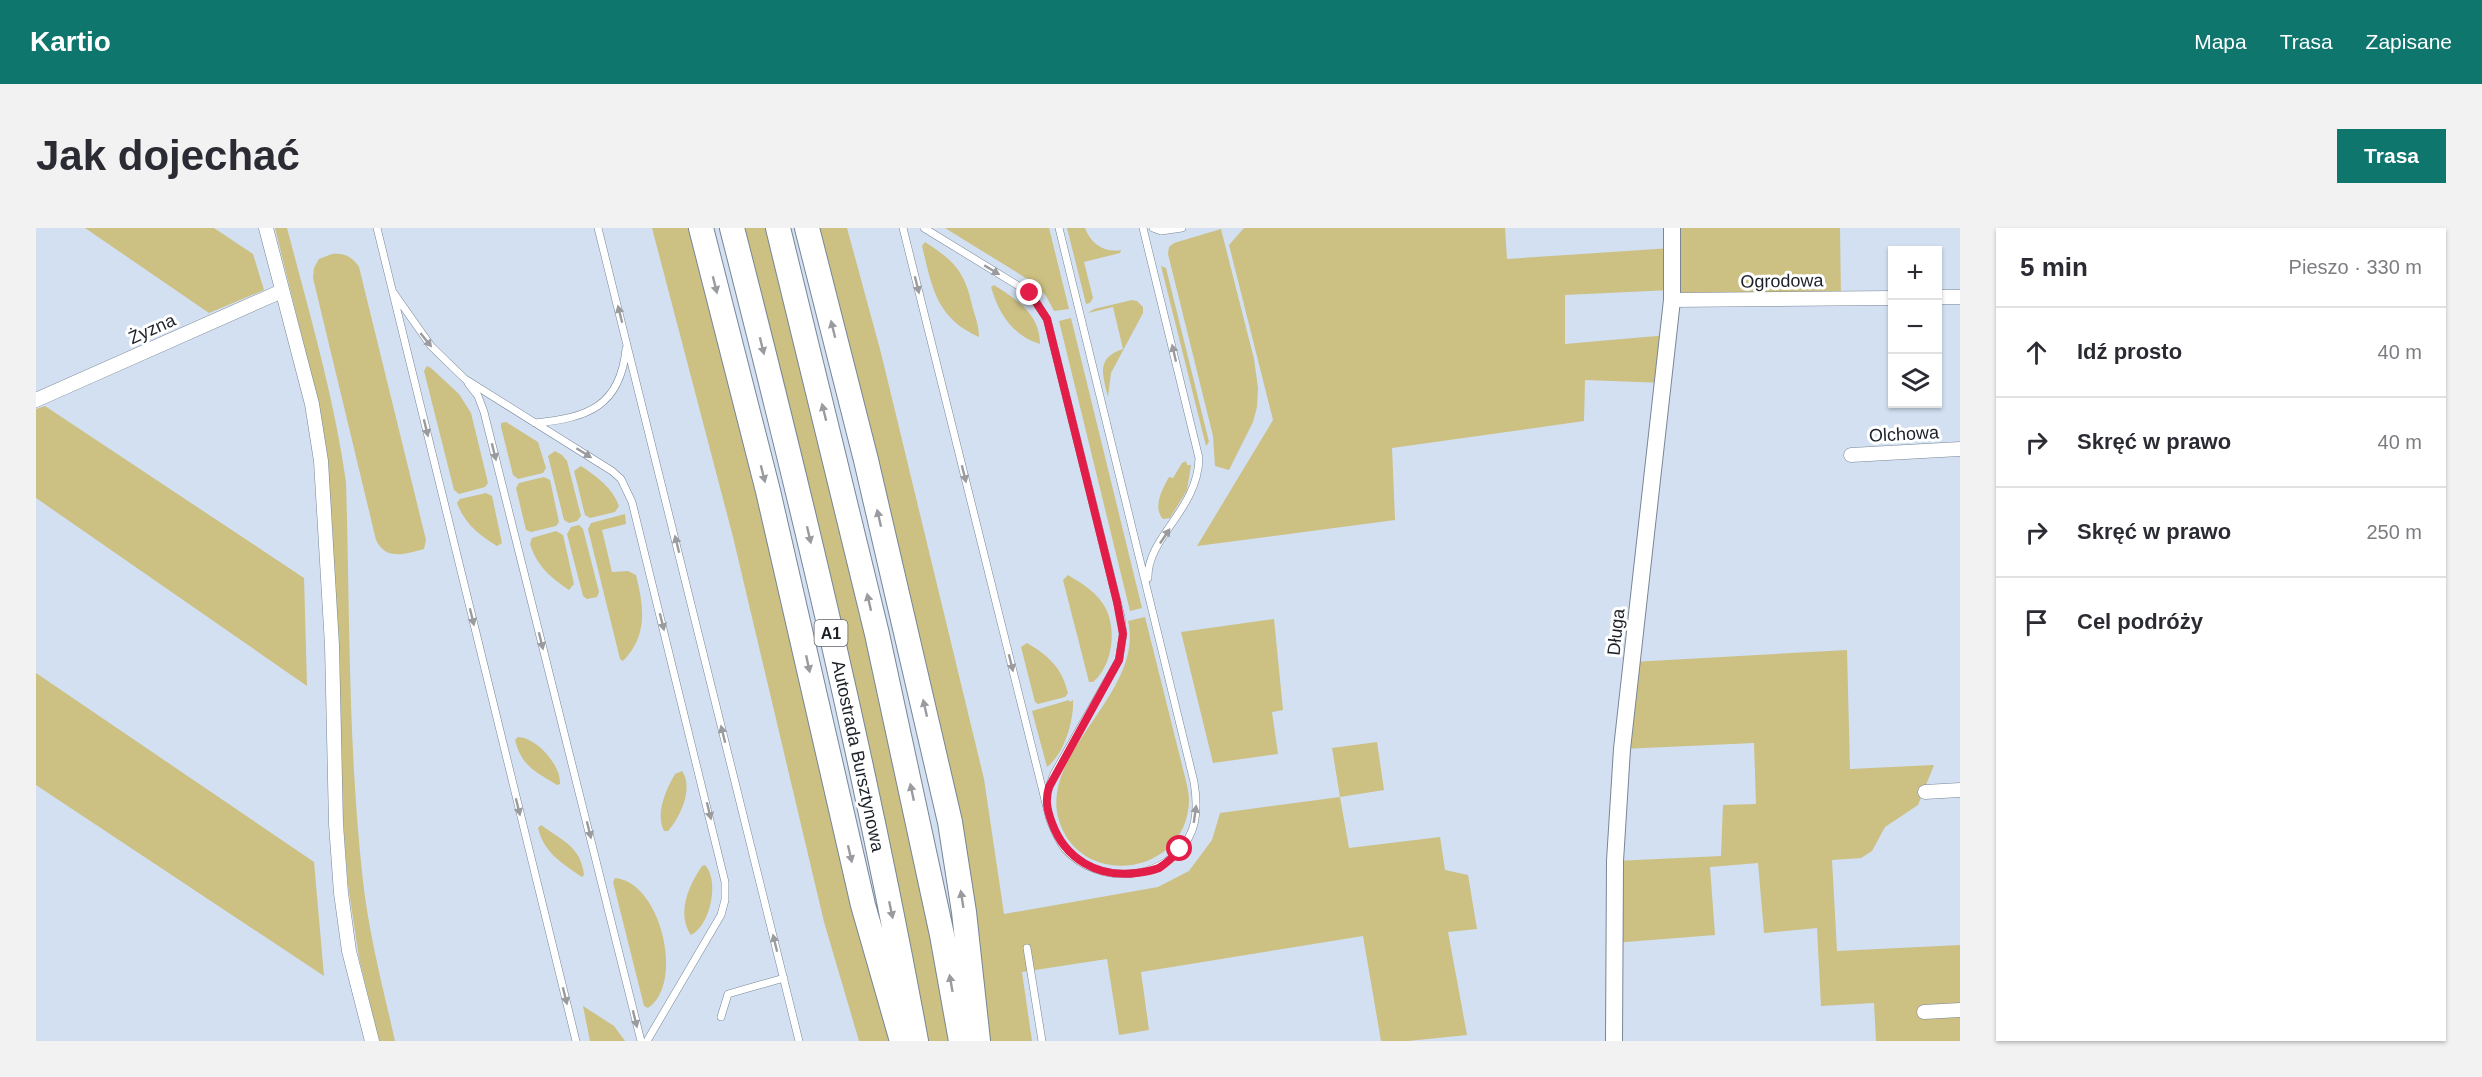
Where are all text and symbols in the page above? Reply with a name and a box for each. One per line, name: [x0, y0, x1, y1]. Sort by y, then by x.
text: Kartio: [30, 26, 111, 57]
text: Mapa: [2194, 30, 2247, 53]
text: Trasa: [2280, 30, 2333, 53]
text: Zapisane: [2366, 30, 2452, 53]
button: Trasa: [2337, 129, 2446, 183]
text: Jak dojechać: [36, 132, 300, 179]
map controls: [1888, 246, 1942, 408]
button: +: [1888, 246, 1942, 300]
text: 5 min: [2020, 252, 2088, 282]
text: Pieszo · 330 m: [2289, 256, 2422, 278]
one-way arrow: [983, 264, 1000, 274]
street label: Ogrodowa: [1740, 270, 1825, 292]
one-way arrow: [711, 275, 721, 294]
one-way arrow: [913, 276, 922, 295]
route end: [1016, 279, 1042, 305]
button: −: [1888, 300, 1942, 354]
one-way arrow: [614, 305, 624, 323]
street label: Żyzna: [126, 309, 179, 348]
one-way arrow: [827, 320, 837, 338]
one-way arrow: [420, 332, 433, 348]
icon: ahead: [2020, 336, 2053, 369]
one-way arrow: [758, 337, 767, 355]
text: Idź prosto: [2077, 339, 2182, 364]
text: 40 m: [2378, 341, 2422, 363]
one-way arrow: [1168, 343, 1178, 362]
button: layers: [1888, 354, 1942, 408]
one-way arrow: [819, 403, 829, 422]
one-way arrow: [422, 418, 432, 437]
street label: Olchowa: [1869, 422, 1940, 446]
icon: right: [2020, 426, 2053, 459]
text: Skręć w prawo: [2077, 429, 2231, 454]
text: 40 m: [2378, 431, 2422, 453]
one-way arrow: [490, 442, 500, 461]
one-way arrow: [576, 447, 592, 458]
one-way arrow: [759, 464, 769, 483]
one-way arrow: [959, 465, 969, 483]
one-way arrow: [874, 509, 884, 528]
icon: right: [2020, 516, 2053, 549]
text: Skręć w prawo: [2077, 519, 2231, 544]
text: 250 m: [2366, 521, 2422, 543]
one-way arrow: [804, 526, 814, 544]
one-way arrow: [1159, 528, 1171, 544]
one-way arrow: [671, 535, 681, 553]
one-way arrow: [864, 593, 874, 611]
icon: arrive: [2020, 606, 2053, 639]
street label: Długa: [1604, 607, 1629, 656]
one-way arrow: [468, 608, 478, 626]
text: Cel podróży: [2077, 609, 2203, 634]
one-way arrow: [657, 613, 667, 631]
road number: A1: [814, 620, 848, 646]
one-way arrow: [537, 632, 547, 650]
one-way arrow: [803, 654, 813, 673]
one-way arrow: [1006, 654, 1016, 673]
street label: Autostrada Bursztynowa: [828, 658, 888, 854]
one-way arrow: [919, 699, 929, 717]
one-way arrow: [718, 724, 728, 743]
one-way arrow: [906, 783, 916, 802]
one-way arrow: [514, 797, 524, 816]
one-way arrow: [704, 802, 714, 821]
one-way arrow: [1190, 804, 1199, 823]
one-way arrow: [584, 821, 594, 839]
route start: [1166, 835, 1192, 861]
one-way arrow: [846, 845, 856, 863]
one-way arrow: [957, 890, 966, 909]
one-way arrow: [886, 901, 896, 919]
one-way arrow: [769, 934, 779, 953]
one-way arrow: [946, 974, 955, 993]
one-way arrow: [560, 987, 570, 1005]
one-way arrow: [631, 1010, 641, 1029]

